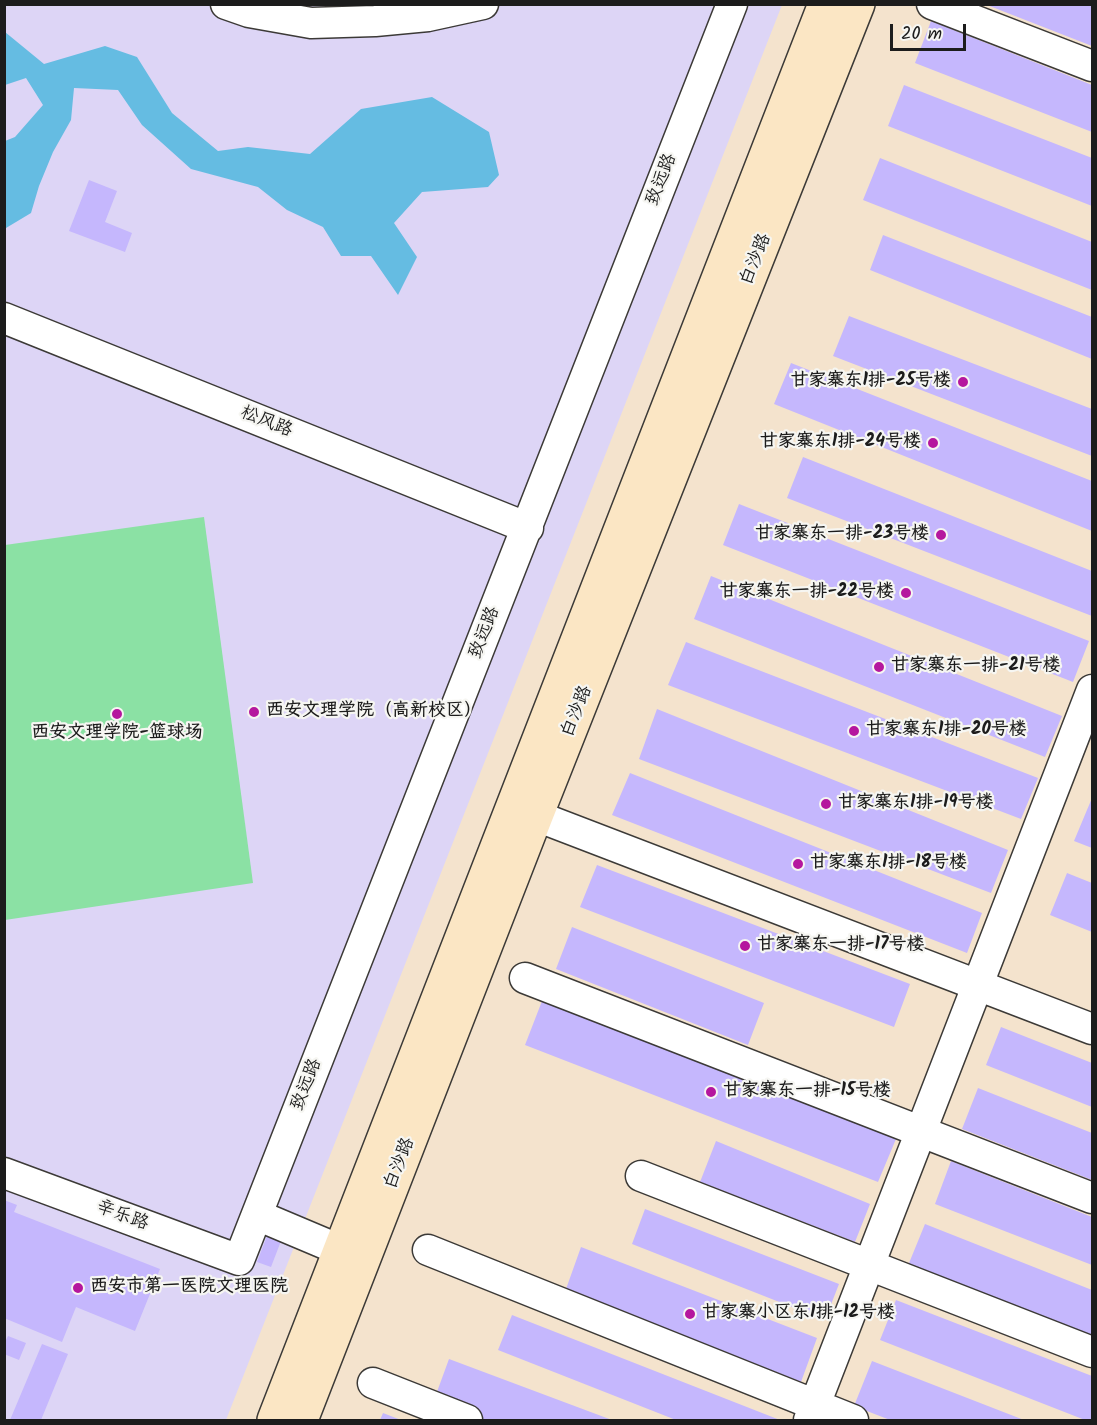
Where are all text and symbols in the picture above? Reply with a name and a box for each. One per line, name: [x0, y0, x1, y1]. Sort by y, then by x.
scale bar: [893, 12, 970, 50]
text: 20 m: [901, 20, 942, 49]
street label: 致远路: [643, 151, 683, 209]
street label: 白沙路: [737, 231, 777, 289]
place label: 甘家寨东1排-25号楼: [790, 371, 951, 393]
marker: 甘家寨东1排-25号楼: [956, 375, 970, 389]
street label: 松风路: [237, 403, 295, 443]
place label: 甘家寨东1排-24号楼: [760, 432, 921, 454]
marker: 甘家寨东1排-24号楼: [926, 436, 940, 450]
place label: 甘家寨东一排-23号楼: [755, 524, 929, 546]
marker: 甘家寨东一排-23号楼: [934, 528, 948, 542]
place label: 甘家寨东一排-22号楼: [719, 582, 894, 604]
marker: 甘家寨东一排-22号楼: [899, 586, 913, 600]
street label: 致远路: [466, 604, 506, 662]
place label: 甘家寨东一排-21号楼: [891, 656, 1060, 678]
marker: 甘家寨东一排-21号楼: [872, 660, 886, 674]
street label: 白沙路: [558, 683, 598, 741]
place label: 西安文理学院（高新校区）: [266, 701, 482, 723]
marker: 西安文理学院（高新校区）: [247, 705, 261, 719]
marker: 西安文理学院-篮球场: [110, 707, 124, 721]
place label: 甘家寨东1排-20号楼: [866, 720, 1027, 742]
place label: 西安文理学院-篮球场: [31, 723, 203, 745]
marker: 甘家寨东1排-20号楼: [847, 724, 861, 738]
place label: 甘家寨东1排-19号楼: [838, 793, 994, 815]
marker: 甘家寨东1排-19号楼: [819, 797, 833, 811]
place label: 甘家寨东1排-18号楼: [810, 853, 967, 875]
marker: 甘家寨东1排-18号楼: [791, 857, 805, 871]
place label: 甘家寨东一排-17号楼: [757, 935, 924, 957]
marker: 甘家寨东一排-17号楼: [738, 939, 752, 953]
street label: 致远路: [288, 1056, 328, 1114]
place label: 甘家寨东一排-15号楼: [723, 1081, 891, 1103]
marker: 甘家寨东一排-15号楼: [704, 1085, 718, 1099]
street label: 白沙路: [381, 1135, 421, 1193]
street label: 辛乐路: [93, 1198, 151, 1236]
place label: 西安市第一医院文理医院: [90, 1277, 288, 1299]
marker: 西安市第一医院文理医院: [71, 1281, 85, 1295]
place label: 甘家寨小区东1排-12号楼: [702, 1303, 895, 1325]
marker: 甘家寨小区东1排-12号楼: [683, 1307, 697, 1321]

